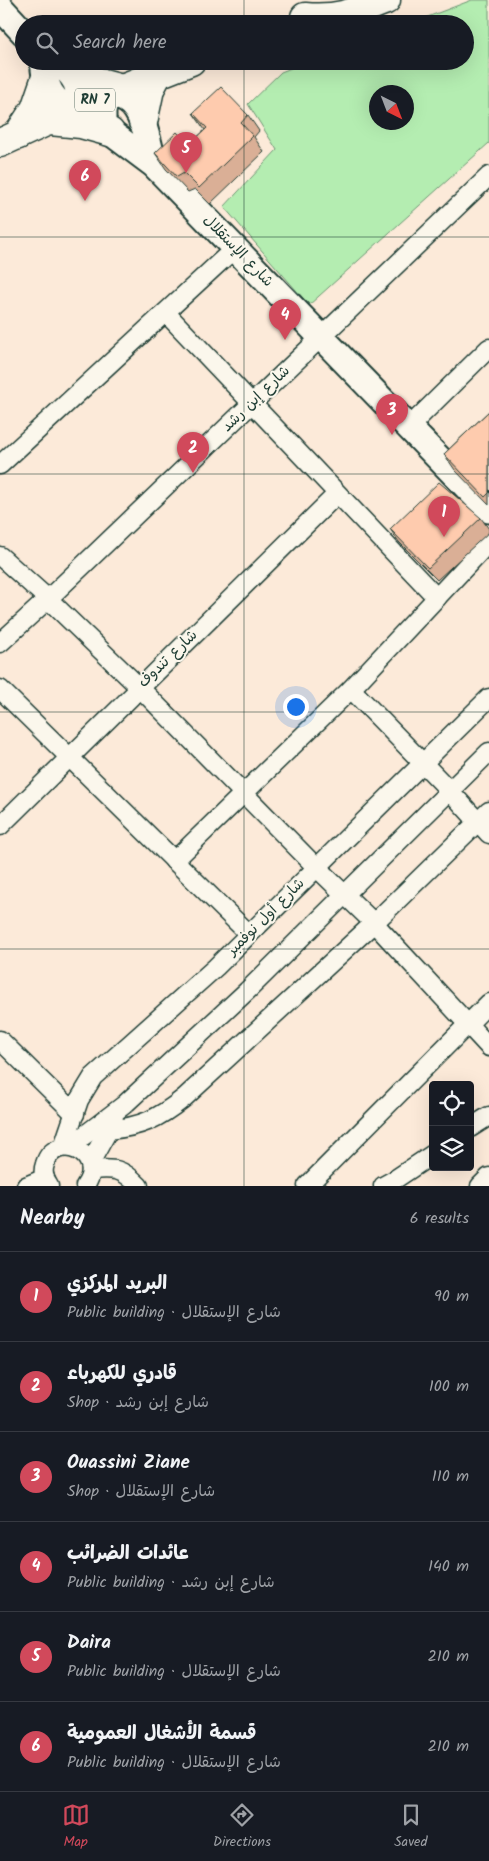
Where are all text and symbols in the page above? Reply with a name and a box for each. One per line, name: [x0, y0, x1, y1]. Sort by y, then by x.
search box: [15, 15, 474, 70]
text: Search here: [73, 28, 167, 58]
icon: search: [33, 29, 61, 57]
north arrow: [369, 85, 414, 130]
road number: RN 7: [75, 88, 115, 112]
pin: 5: [170, 132, 202, 173]
pin: 6: [69, 160, 101, 201]
street label: شارع الإستقلال: [197, 209, 279, 293]
pin: 4: [269, 299, 301, 340]
street label: شارع إبن رشد: [216, 360, 296, 438]
pin: 3: [376, 394, 408, 435]
pin: 2: [177, 432, 209, 473]
pin: 1: [428, 496, 460, 537]
street label: شارع تندوف: [133, 624, 203, 694]
your location: [283, 694, 309, 720]
street label: شارع أول نوفمبر: [220, 872, 311, 963]
map controls: [429, 1081, 474, 1171]
button: locate: [429, 1081, 474, 1126]
button: layers: [429, 1126, 474, 1171]
text: Nearby: [20, 1202, 85, 1235]
text: 6 results: [410, 1206, 469, 1231]
text: البريد المركزي: [67, 1269, 167, 1299]
text: 1: [34, 1284, 38, 1309]
text: 90 m: [434, 1284, 469, 1309]
text: Public building · شارع الإستقلال: [67, 1300, 281, 1325]
text: قادري للكهرباء: [67, 1359, 177, 1389]
text: 2: [31, 1374, 41, 1399]
text: 100 m: [429, 1374, 469, 1399]
text: Shop · شارع إبن رشد: [67, 1390, 209, 1415]
text: Ouassini Ziane: [67, 1448, 190, 1478]
text: 3: [32, 1464, 40, 1489]
text: 110 m: [432, 1464, 469, 1489]
text: Shop · شارع الإستقلال: [67, 1479, 215, 1504]
text: عائدات الضرائب: [67, 1539, 189, 1569]
text: 4: [32, 1554, 40, 1579]
text: 140 m: [428, 1554, 469, 1579]
text: Public building · شارع إبن رشد: [67, 1570, 275, 1595]
text: Daira: [67, 1628, 111, 1658]
text: 5: [32, 1644, 40, 1669]
text: 210 m: [428, 1644, 469, 1669]
text: Public building · شارع الإستقلال: [67, 1659, 281, 1684]
text: قسمة الأشغال العمومية: [67, 1719, 256, 1749]
text: 6: [32, 1734, 40, 1759]
text: 210 m: [428, 1734, 469, 1759]
text: Public building · شارع الإستقلال: [67, 1750, 281, 1775]
tab: Map: [62, 1801, 90, 1853]
tab: Directions: [213, 1801, 271, 1853]
tab: Saved: [394, 1801, 427, 1853]

